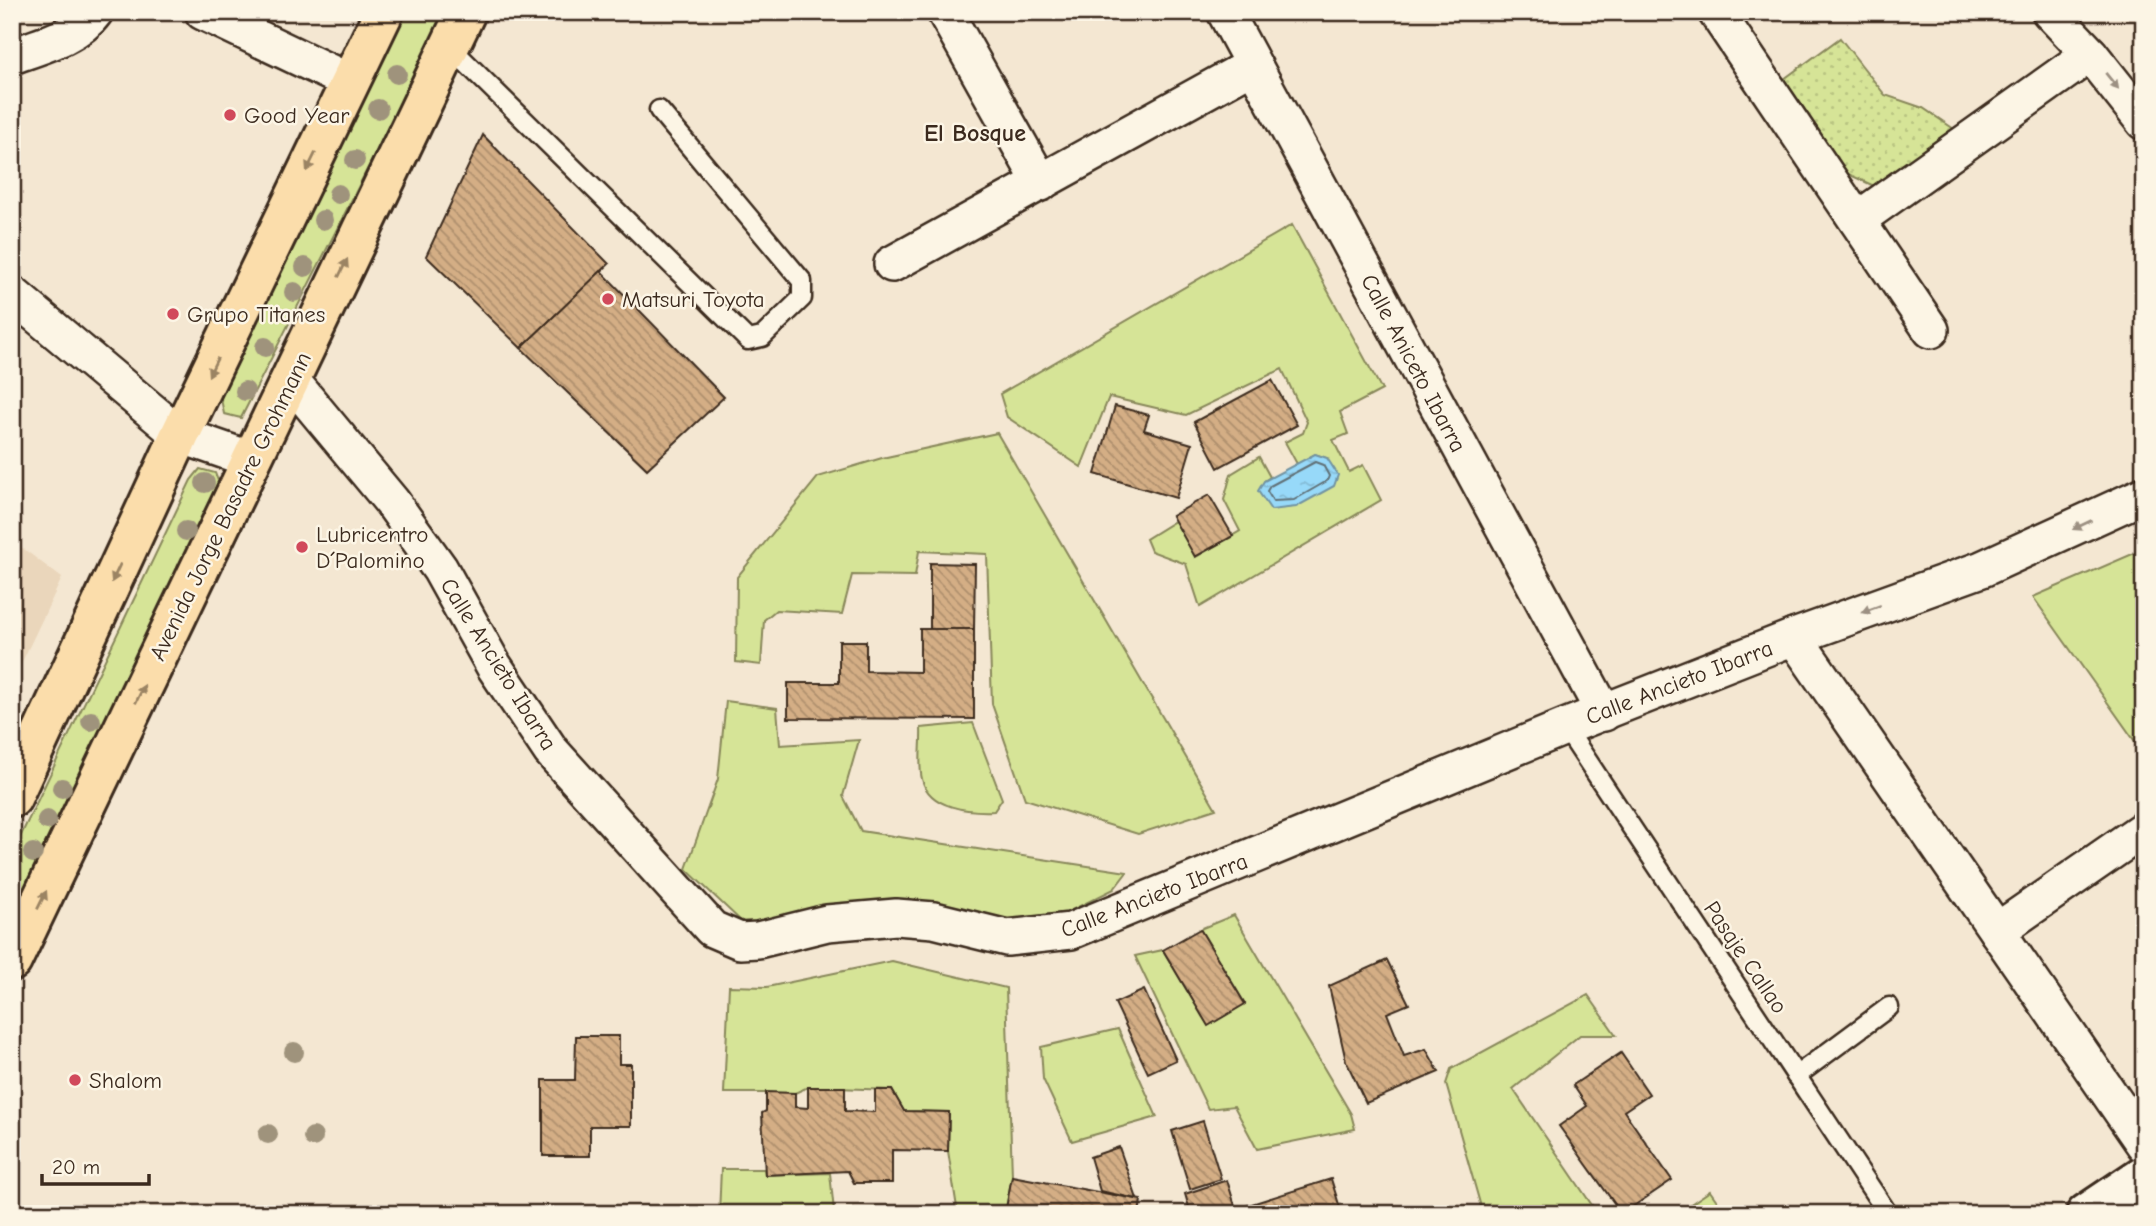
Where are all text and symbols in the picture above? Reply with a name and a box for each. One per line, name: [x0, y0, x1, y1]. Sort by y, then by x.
one-way arrow: [2104, 72, 2119, 90]
place label: Good Year: [244, 102, 350, 129]
marker: Good Year: [222, 107, 238, 123]
district label: El Bosque: [924, 119, 1026, 147]
one-way arrow: [306, 152, 317, 172]
one-way arrow: [338, 258, 349, 278]
street label: Calle Aniceto Ibarra: [1355, 270, 1472, 457]
place label: Matsuri Toyota: [622, 286, 765, 313]
marker: Matsuri Toyota: [600, 291, 616, 307]
place label: Grupo Titanes: [187, 301, 325, 328]
marker: Grupo Titanes: [165, 306, 181, 322]
street label: Avenida Jorge Basadre Grohmann: [144, 348, 317, 665]
one-way arrow: [207, 357, 218, 377]
one-way arrow: [2072, 519, 2092, 530]
place label: Lubricentro D´Palomino: [316, 521, 428, 574]
marker: Lubricentro D´Palomino: [294, 539, 310, 555]
one-way arrow: [110, 563, 122, 583]
street label: Calle Ancieto Ibarra: [435, 573, 562, 755]
one-way arrow: [1861, 604, 1882, 615]
street label: Calle Ancieto Ibarra: [1582, 634, 1776, 731]
one-way arrow: [134, 684, 146, 704]
street label: Calle Ancieto Ibarra: [1057, 847, 1251, 944]
one-way arrow: [36, 889, 47, 910]
street label: Pasaje Callao: [1698, 896, 1793, 1019]
place label: Shalom: [89, 1067, 162, 1094]
marker: Shalom: [67, 1072, 83, 1088]
scale bar: [42, 1142, 149, 1186]
text: 20 m: [52, 1155, 100, 1179]

